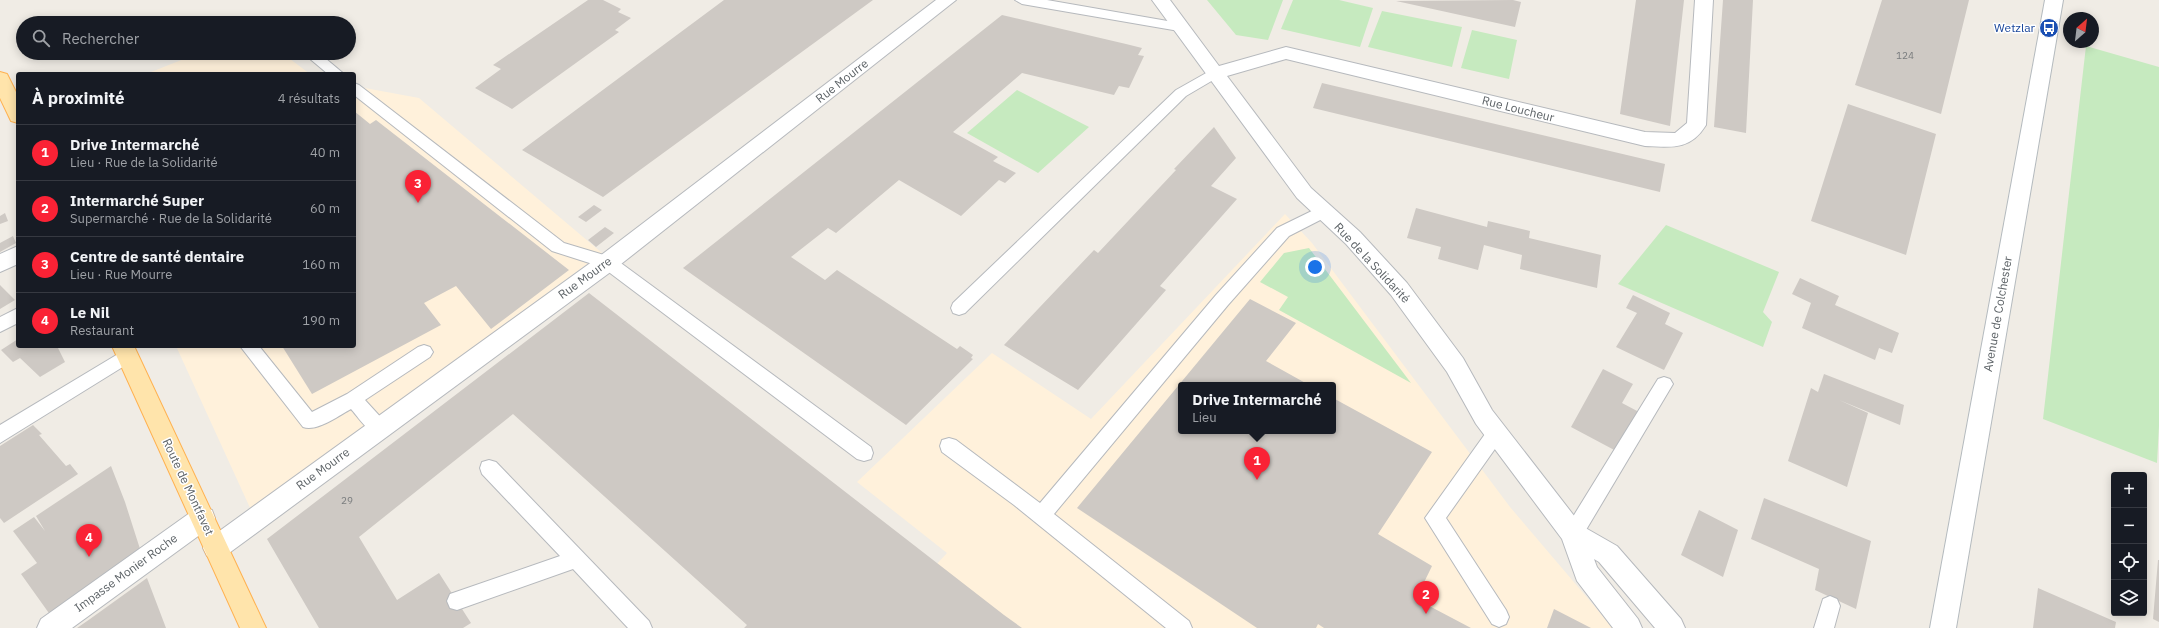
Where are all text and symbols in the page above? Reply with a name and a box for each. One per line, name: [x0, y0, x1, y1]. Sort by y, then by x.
north arrow: [2063, 12, 2099, 48]
search box: [16, 16, 356, 60]
bus stop icon: Wetzlar: [2038, 17, 2060, 39]
place label: Wetzlar: [1994, 20, 2036, 35]
icon: search: [30, 27, 52, 49]
text: Rechercher: [62, 29, 139, 48]
house number: 124: [1896, 49, 1914, 62]
street label: Rue Mourre: [812, 55, 871, 106]
text: À proximité: [32, 87, 125, 109]
text: 4 résultats: [278, 90, 340, 107]
street label: Rue Loucheur: [1480, 92, 1556, 125]
text: Drive Intermarché: [70, 135, 199, 154]
text: 1: [41, 144, 49, 161]
text: 40 m: [310, 144, 340, 161]
text: Lieu · Rue de la Solidarité: [70, 154, 218, 171]
pin: 3: [405, 170, 431, 203]
text: Intermarché Super: [70, 191, 204, 210]
text: 2: [41, 200, 49, 217]
text: 60 m: [310, 200, 340, 217]
text: Supermarché · Rue de la Solidarité: [70, 210, 272, 227]
street label: Rue de la Solidarité: [1331, 219, 1414, 306]
text: Centre de santé dentaire: [70, 247, 244, 266]
street label: Rue Mourre: [555, 253, 615, 302]
street label: Avenue de Colchester: [1980, 254, 2015, 373]
text: 3: [41, 256, 49, 273]
text: 160 m: [302, 256, 340, 273]
your location: [1305, 257, 1325, 277]
text: Lieu · Rue Mourre: [70, 266, 172, 283]
text: Le Nil: [70, 303, 109, 322]
text: 4: [41, 312, 49, 329]
text: 190 m: [302, 312, 340, 329]
text: Restaurant: [70, 322, 134, 339]
popup: [1178, 382, 1336, 434]
text: Drive Intermarché: [1192, 390, 1322, 409]
text: Lieu: [1192, 409, 1217, 426]
street label: Route de Montfavet: [159, 436, 217, 538]
street label: Rue Mourre: [293, 444, 353, 493]
pin: 1: [1244, 447, 1270, 480]
map controls: [2111, 472, 2147, 616]
button: +: [2111, 472, 2147, 508]
house number: 29: [341, 494, 353, 507]
button: −: [2111, 508, 2147, 544]
pin: 4: [76, 524, 102, 557]
street label: Impasse Monier Roche: [71, 530, 180, 615]
button: locate: [2111, 544, 2147, 580]
button: layers: [2111, 580, 2147, 616]
pin: 2: [1413, 581, 1439, 614]

